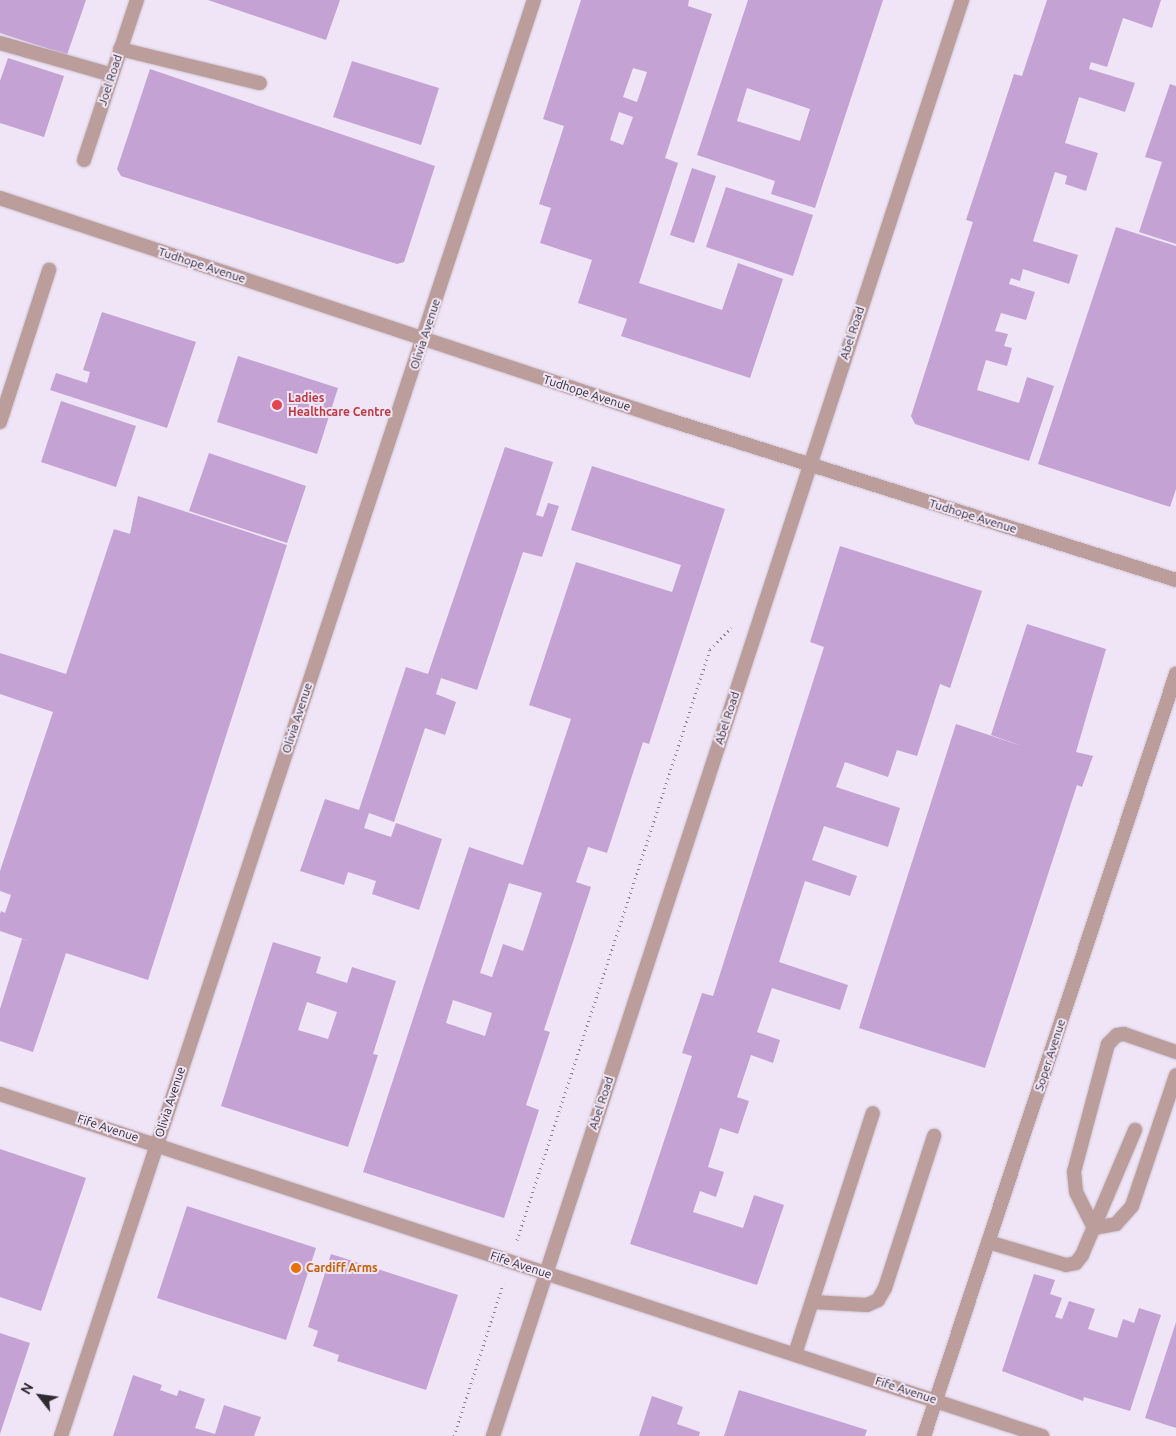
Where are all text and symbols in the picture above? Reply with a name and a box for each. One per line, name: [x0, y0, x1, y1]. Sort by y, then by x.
street label: Joel Road: [95, 53, 125, 107]
street label: Tudhope Avenue: [157, 244, 247, 286]
street label: Olivia Avenue: [407, 297, 443, 371]
street label: Abel Road: [837, 305, 867, 361]
street label: Tudhope Avenue: [542, 372, 632, 414]
place label: Ladies Healthcare Centre: [288, 391, 391, 419]
marker: Ladies Healthcare Centre: [270, 398, 284, 412]
street label: Tudhope Avenue: [927, 496, 1019, 536]
street label: Olivia Avenue: [279, 681, 315, 755]
street label: Abel Road: [712, 690, 742, 746]
street label: Soper Avenue: [1032, 1017, 1068, 1093]
street label: Olivia Avenue: [152, 1065, 188, 1139]
street label: Abel Road: [586, 1075, 616, 1131]
street label: Fife Avenue: [76, 1111, 140, 1145]
street label: Fife Avenue: [489, 1248, 553, 1282]
place label: Cardiff Arms: [306, 1261, 378, 1275]
marker: Cardiff Arms: [290, 1262, 302, 1274]
north arrow: [15, 1371, 65, 1421]
street label: Fife Avenue: [874, 1373, 938, 1407]
text: N: [17, 1380, 37, 1397]

